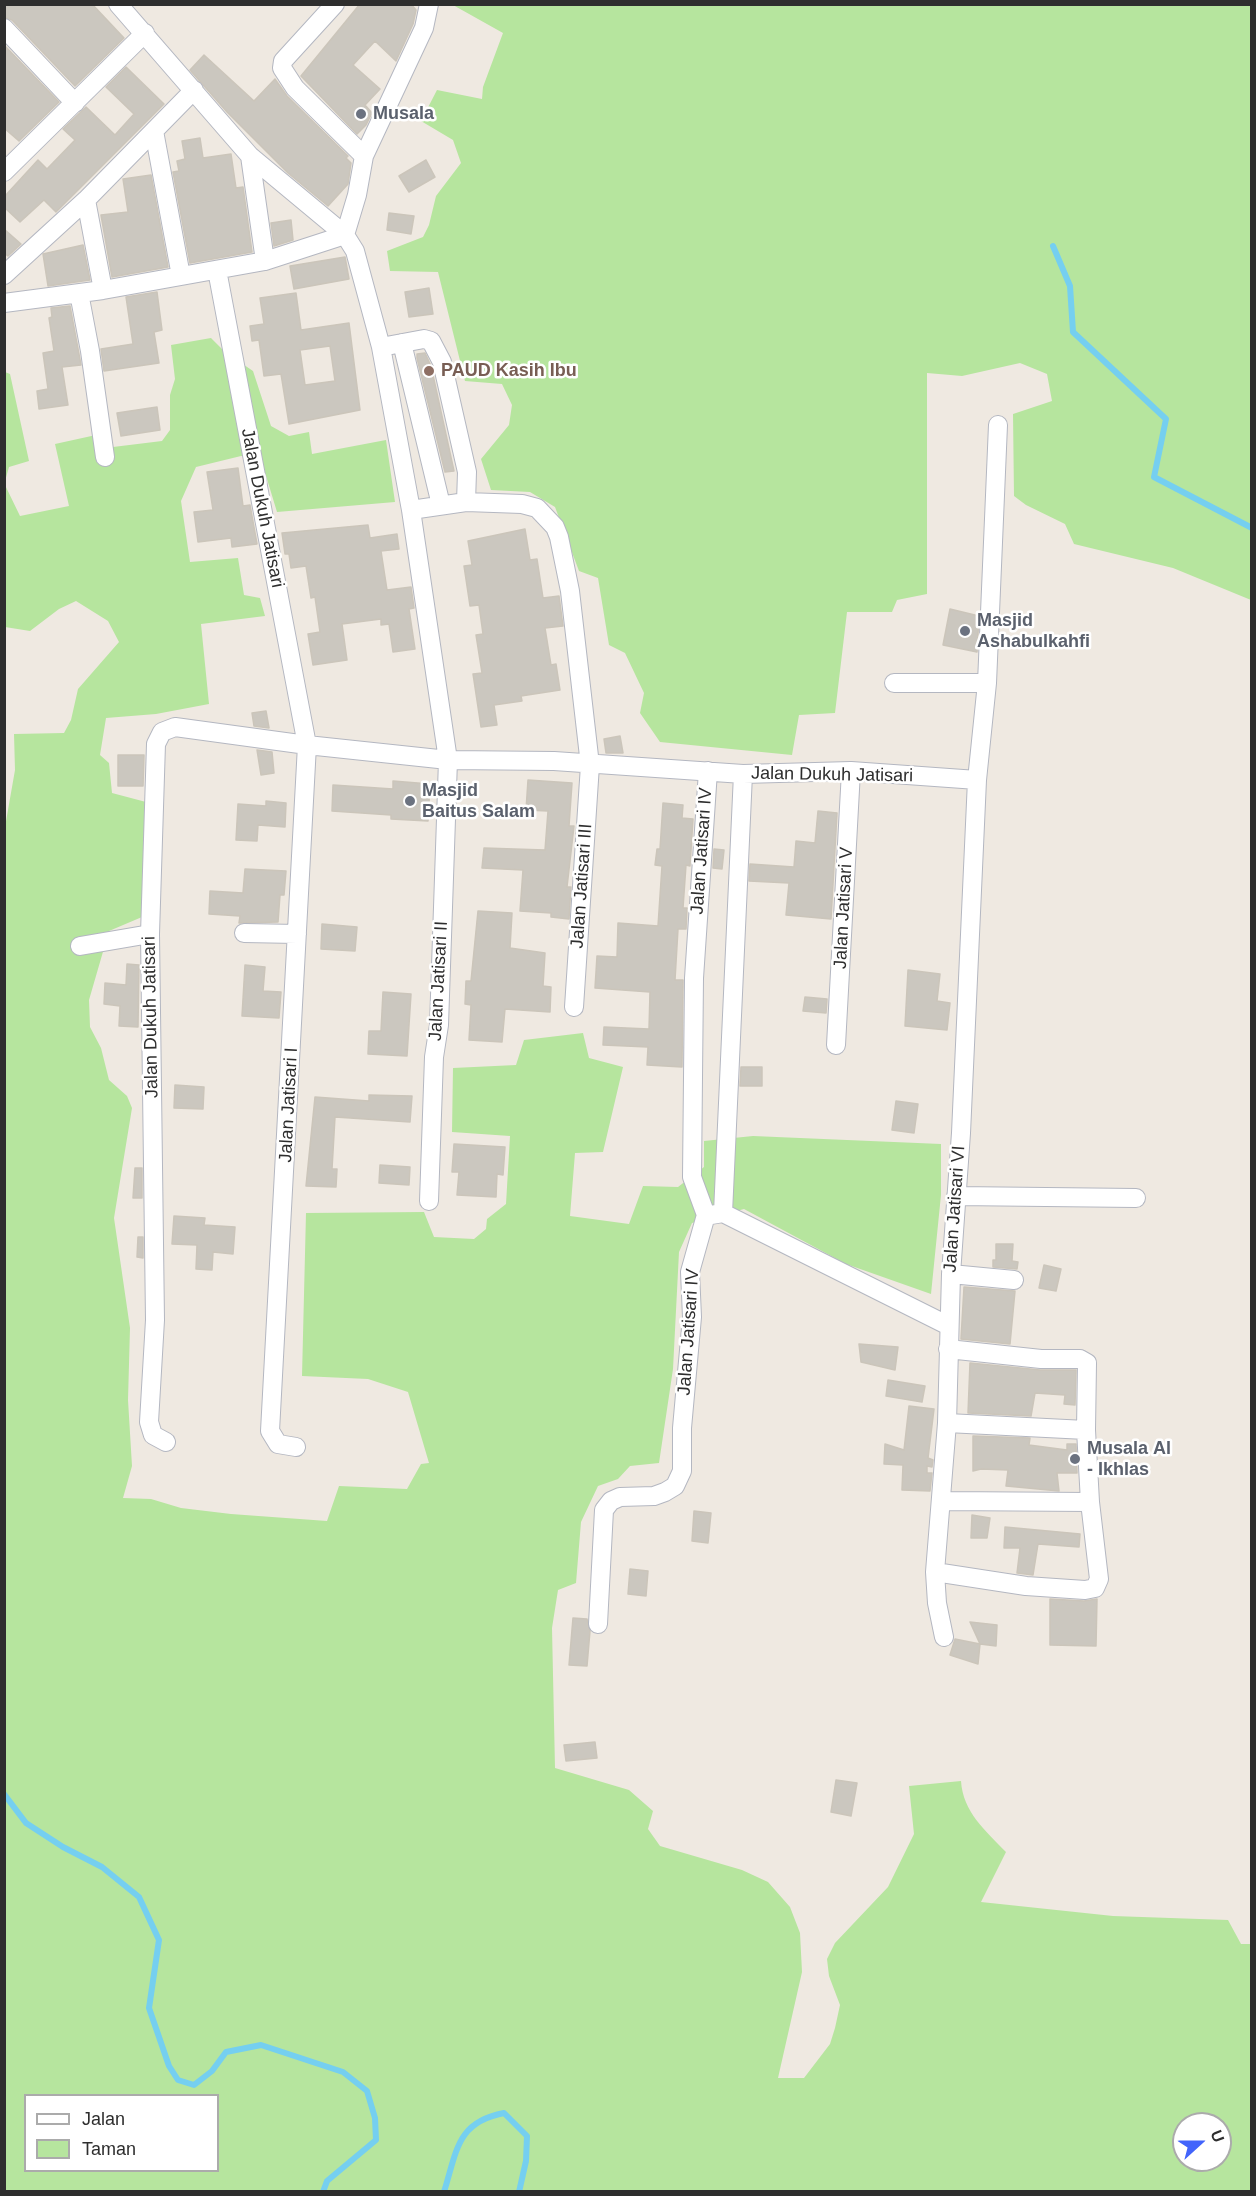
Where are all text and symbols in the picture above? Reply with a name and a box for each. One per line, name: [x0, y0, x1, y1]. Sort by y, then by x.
place label: Musala: [373, 103, 434, 125]
marker: Musala: [354, 107, 368, 121]
place label: PAUD Kasih Ibu: [441, 360, 577, 382]
marker: PAUD Kasih Ibu: [422, 364, 436, 378]
street label: Jalan Dukuh Jatisari: [236, 426, 288, 590]
place label: Masjid Ashabulkahfi: [977, 610, 1090, 652]
marker: Masjid Ashabulkahfi: [958, 624, 972, 638]
street label: Jalan Dukuh Jatisari: [751, 763, 913, 787]
place label: Masjid Baitus Salam: [422, 780, 535, 822]
street label: Jalan Jatisari IV: [687, 787, 717, 915]
marker: Masjid Baitus Salam: [403, 794, 417, 808]
street label: Jalan Jatisari III: [567, 823, 597, 949]
street label: Jalan Jatisari V: [830, 846, 858, 970]
street label: Jalan Jatisari II: [425, 920, 453, 1042]
street label: Jalan Dukuh Jatisari: [139, 936, 163, 1098]
street label: Jalan Jatisari I: [275, 1047, 303, 1163]
street label: Jalan Jatisari VI: [940, 1145, 970, 1273]
street label: Jalan Jatisari IV: [674, 1268, 704, 1396]
place label: Musala Al - Ikhlas: [1087, 1438, 1171, 1480]
marker: Musala Al - Ikhlas: [1068, 1452, 1082, 1466]
legend: [24, 2094, 219, 2172]
text: Jalan: [82, 2109, 125, 2129]
north arrow: [1172, 2112, 1232, 2172]
text: U: [1207, 2128, 1227, 2145]
text: Taman: [82, 2139, 136, 2159]

